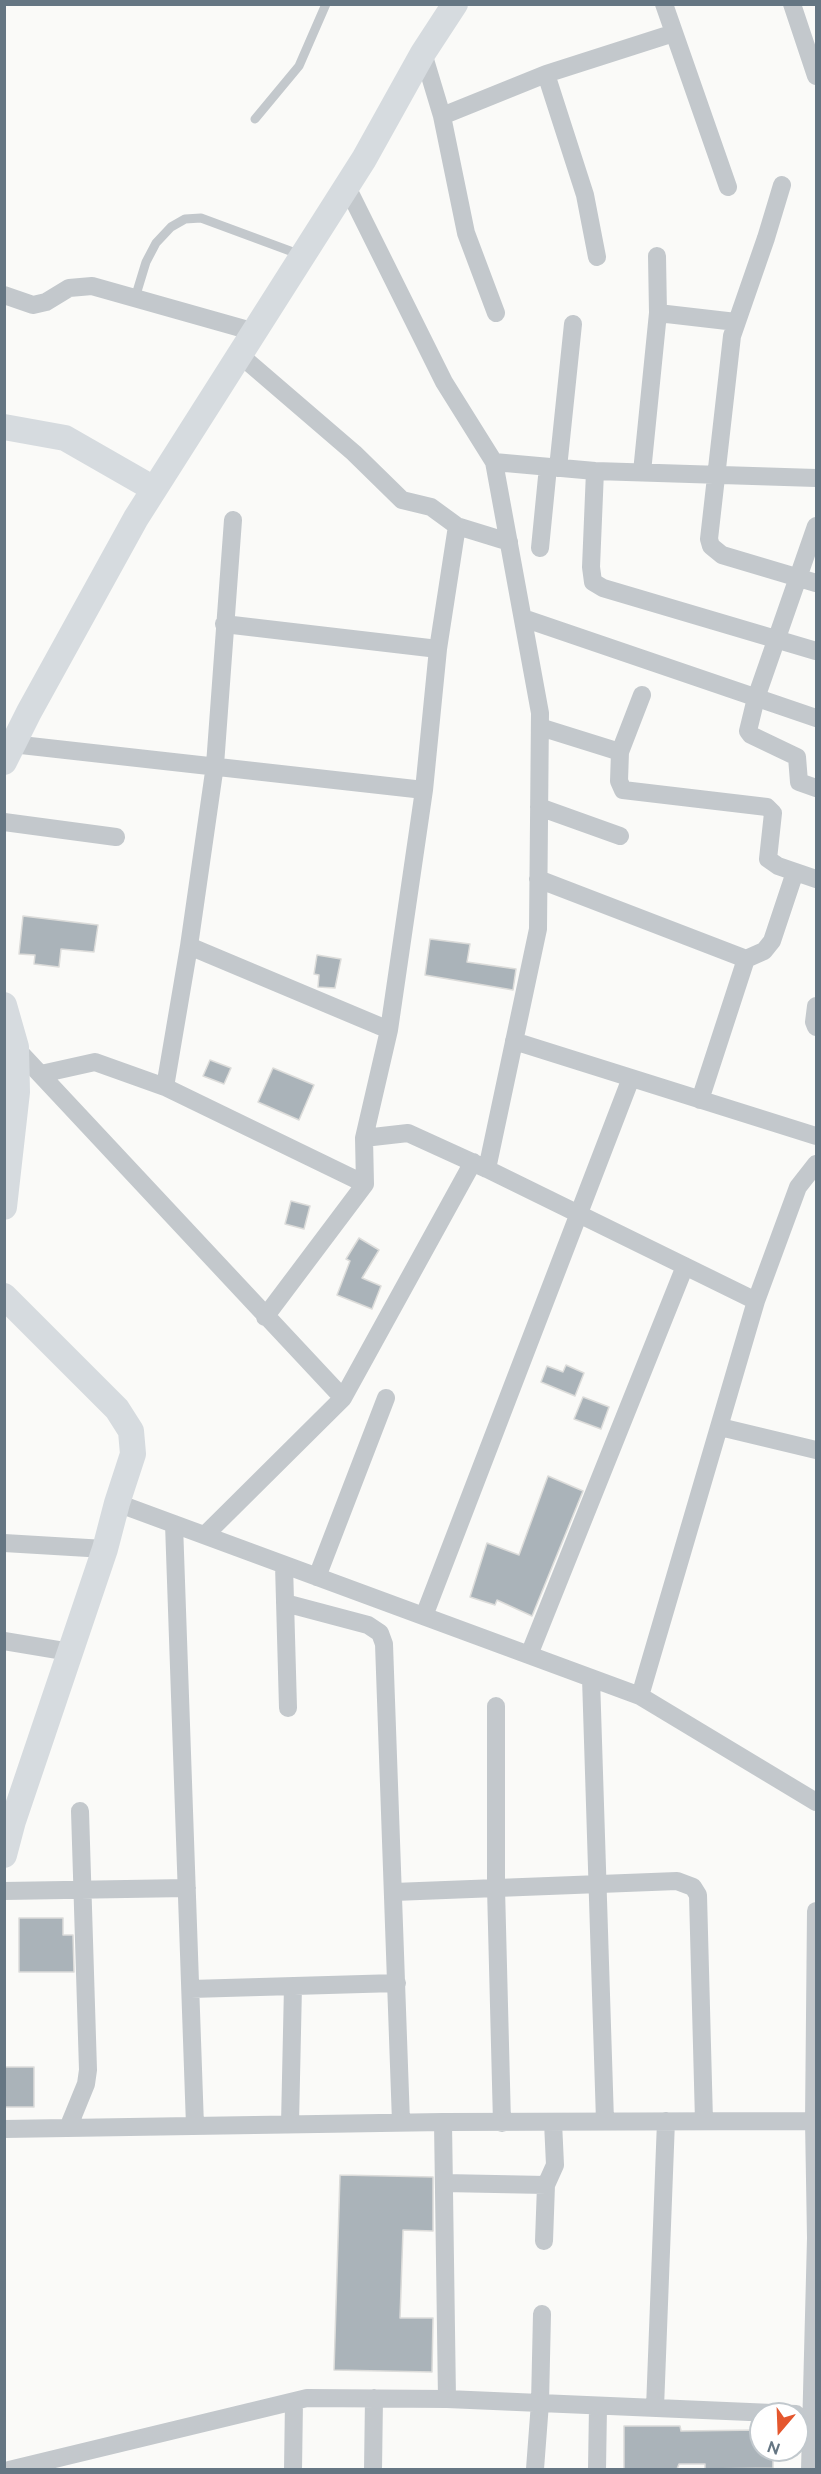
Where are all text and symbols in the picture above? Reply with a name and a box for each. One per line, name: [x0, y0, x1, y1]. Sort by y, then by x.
north arrow: [749, 2402, 809, 2462]
text: N: [765, 2437, 782, 2459]

